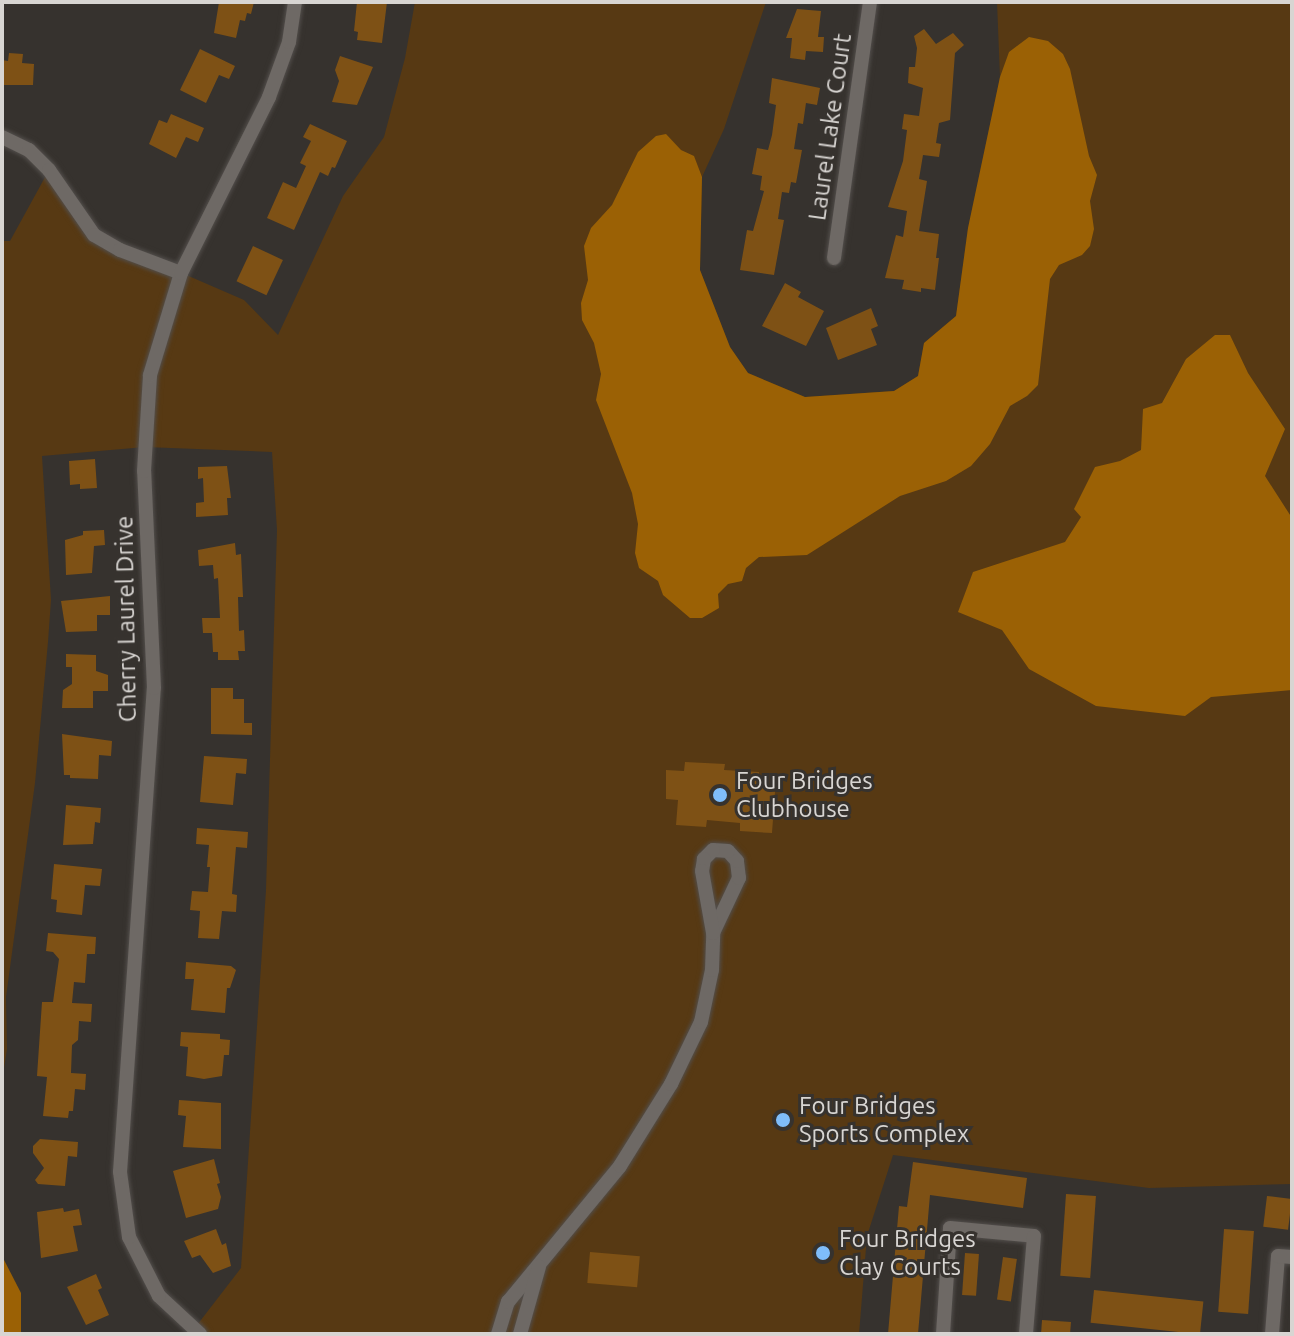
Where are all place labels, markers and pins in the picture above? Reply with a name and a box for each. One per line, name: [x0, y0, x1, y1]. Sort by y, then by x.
place label: Four Bridges Clubhouse: [736, 767, 873, 823]
marker: Four Bridges Clubhouse: [711, 786, 729, 804]
place label: Four Bridges Sports Complex: [799, 1092, 969, 1148]
marker: Four Bridges Sports Complex: [774, 1111, 792, 1129]
place label: Four Bridges Clay Courts: [839, 1225, 976, 1281]
marker: Four Bridges Clay Courts: [814, 1244, 832, 1262]

